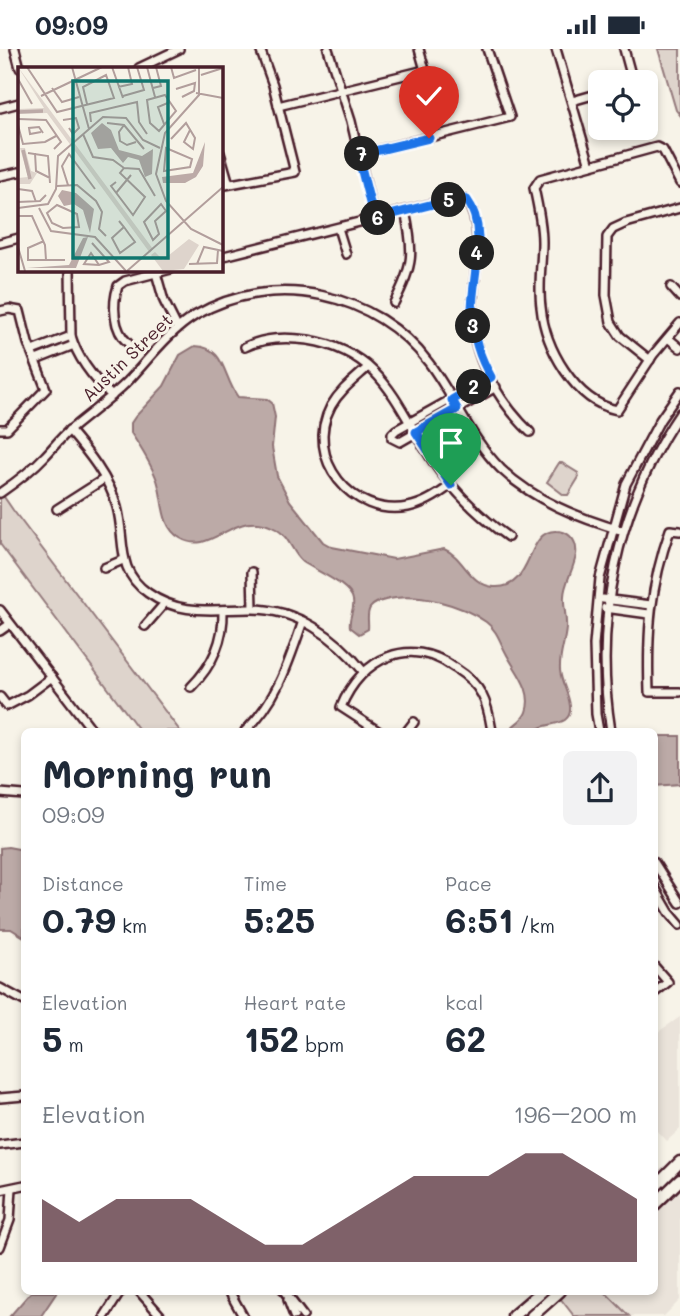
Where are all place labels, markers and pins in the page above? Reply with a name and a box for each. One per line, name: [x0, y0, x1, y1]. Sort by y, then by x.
pin: [399, 66, 459, 138]
pin: 7: [344, 137, 380, 171]
pin: 5: [432, 183, 466, 217]
pin: 6: [360, 201, 396, 235]
pin: 4: [460, 235, 494, 271]
pin: 3: [456, 309, 490, 343]
pin: 2: [456, 369, 491, 405]
pin: [421, 413, 481, 485]

